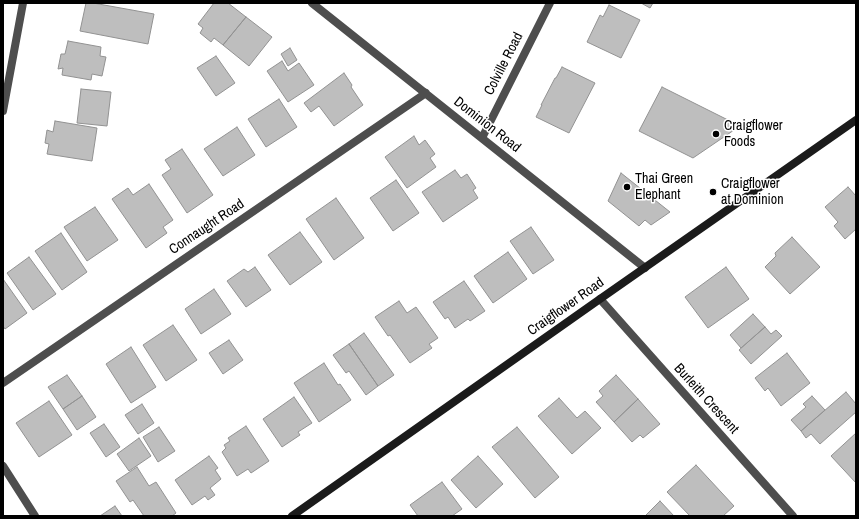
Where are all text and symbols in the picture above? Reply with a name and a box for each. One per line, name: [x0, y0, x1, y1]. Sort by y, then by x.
street label: Colville Road: [481, 30, 527, 98]
street label: Dominion Road: [450, 94, 524, 156]
place label: Craigflower Foods: [724, 118, 783, 150]
marker: Craigflower Foods: [711, 129, 721, 139]
place label: Thai Green Elephant: [635, 171, 693, 204]
place label: Craigflower at Dominion: [721, 176, 784, 208]
marker: Thai Green Elephant: [622, 182, 632, 192]
marker: Craigflower at Dominion: [708, 187, 718, 197]
street label: Connaught Road: [166, 196, 248, 258]
street label: Craigflower Road: [525, 275, 607, 339]
street label: Burleith Crescent: [670, 360, 742, 438]

